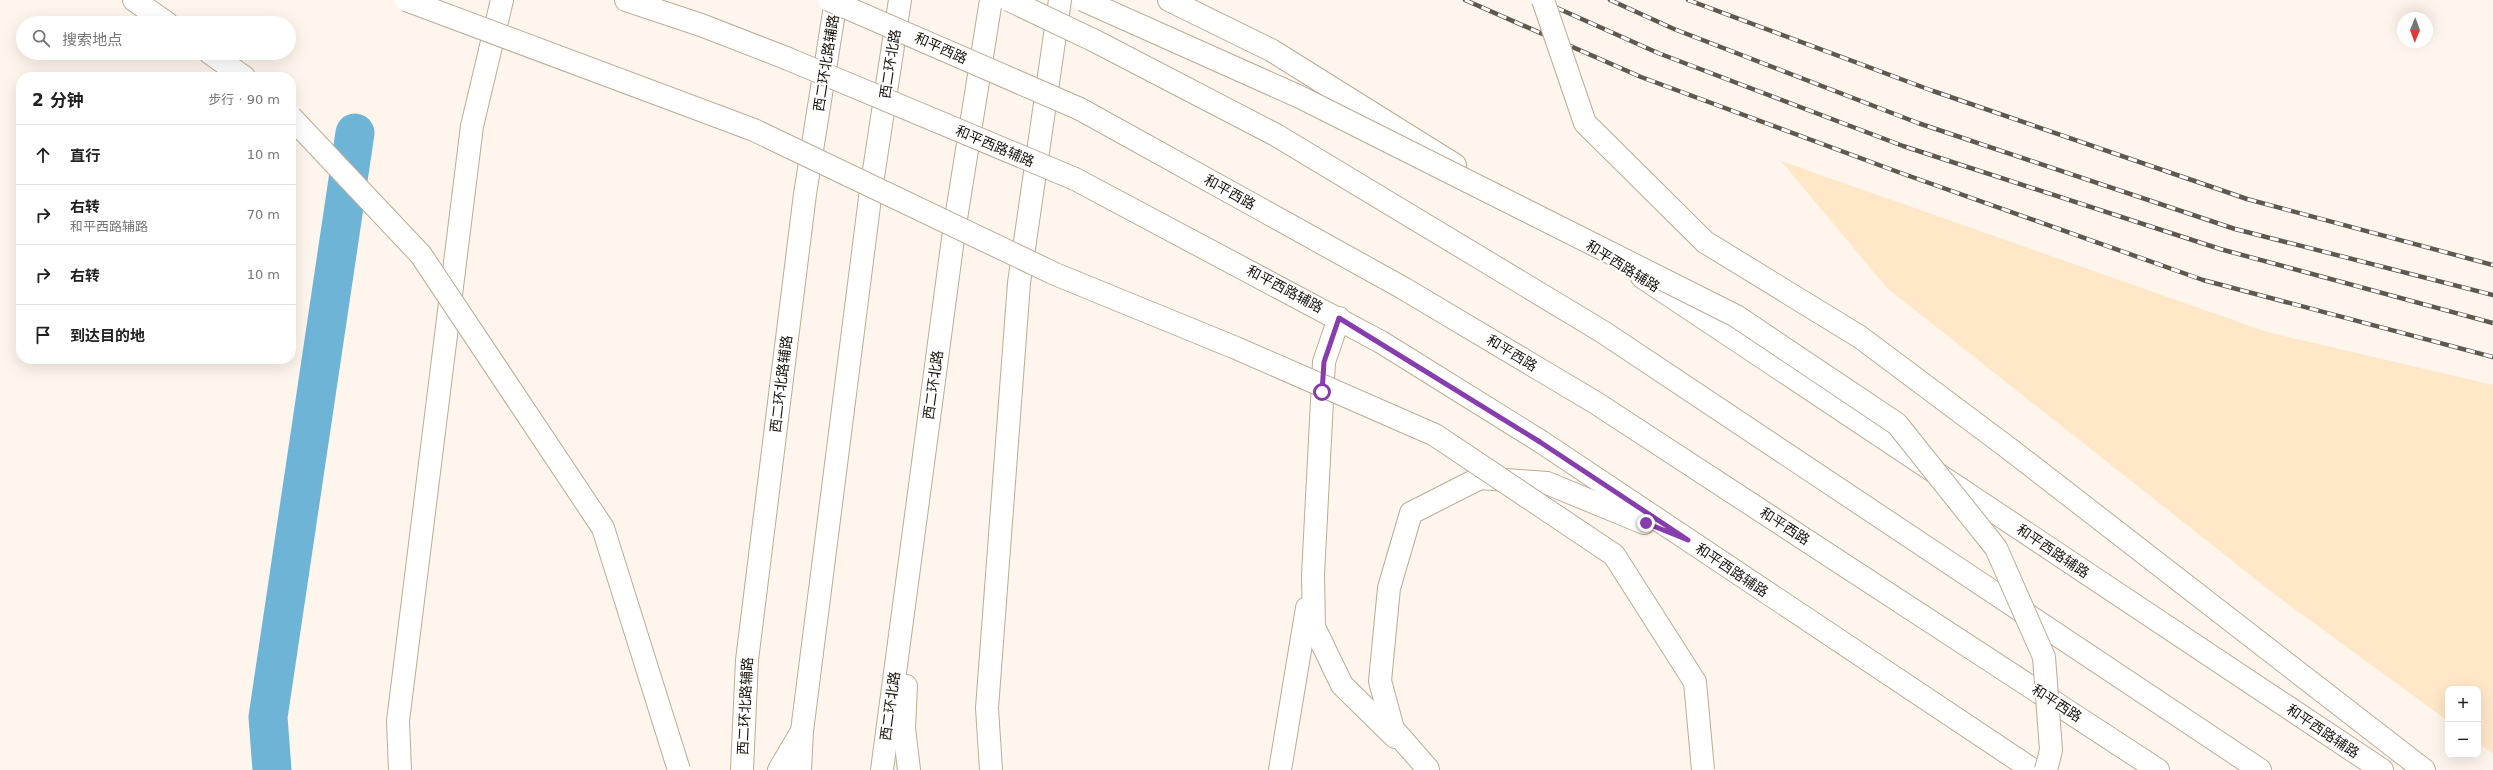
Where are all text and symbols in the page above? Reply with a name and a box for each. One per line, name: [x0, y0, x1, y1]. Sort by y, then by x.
north arrow: [2397, 12, 2433, 48]
street label: 西二环北路辅路: [810, 13, 842, 113]
search box: [16, 16, 296, 60]
icon: search: [30, 27, 52, 49]
street label: 西二环北路: [877, 28, 903, 100]
street label: 和平西路: [912, 29, 970, 67]
text: 搜索地点: [62, 31, 122, 49]
text: 2 分钟: [32, 90, 84, 110]
text: 步行 · 90 m: [208, 92, 280, 107]
street label: 和平西路辅路: [953, 122, 1037, 170]
icon: ahead: [32, 144, 54, 166]
text: 直行: [70, 147, 100, 165]
text: 10 m: [247, 147, 280, 162]
street label: 和平西路: [1202, 171, 1258, 213]
text: 右转: [70, 198, 100, 216]
icon: right: [32, 204, 54, 226]
text: 70 m: [247, 207, 280, 222]
text: 和平西路辅路: [70, 219, 148, 234]
street label: 和平西路辅路: [1583, 237, 1663, 295]
street label: 和平西路辅路: [1244, 262, 1326, 316]
icon: right: [32, 264, 54, 286]
text: 右转: [70, 267, 100, 285]
text: 10 m: [247, 267, 280, 282]
icon: arrive: [32, 324, 54, 346]
text: 到达目的地: [70, 327, 145, 345]
street label: 和平西路: [1484, 332, 1540, 374]
street label: 西二环北路辅路: [767, 334, 795, 434]
street label: 西二环北路: [920, 349, 946, 421]
route start: [1313, 383, 1331, 401]
street label: 和平西路: [1757, 504, 1813, 548]
route end: [1637, 514, 1655, 532]
street label: 和平西路辅路: [2014, 521, 2092, 581]
street label: 和平西路辅路: [1693, 540, 1771, 600]
street label: 西二环北路辅路: [734, 657, 756, 755]
street label: 西二环北路: [877, 670, 903, 742]
street label: 和平西路: [2029, 681, 2085, 725]
map controls: [2445, 686, 2481, 758]
button: +: [2445, 686, 2481, 722]
street label: 和平西路辅路: [2284, 701, 2362, 761]
button: −: [2445, 722, 2481, 758]

